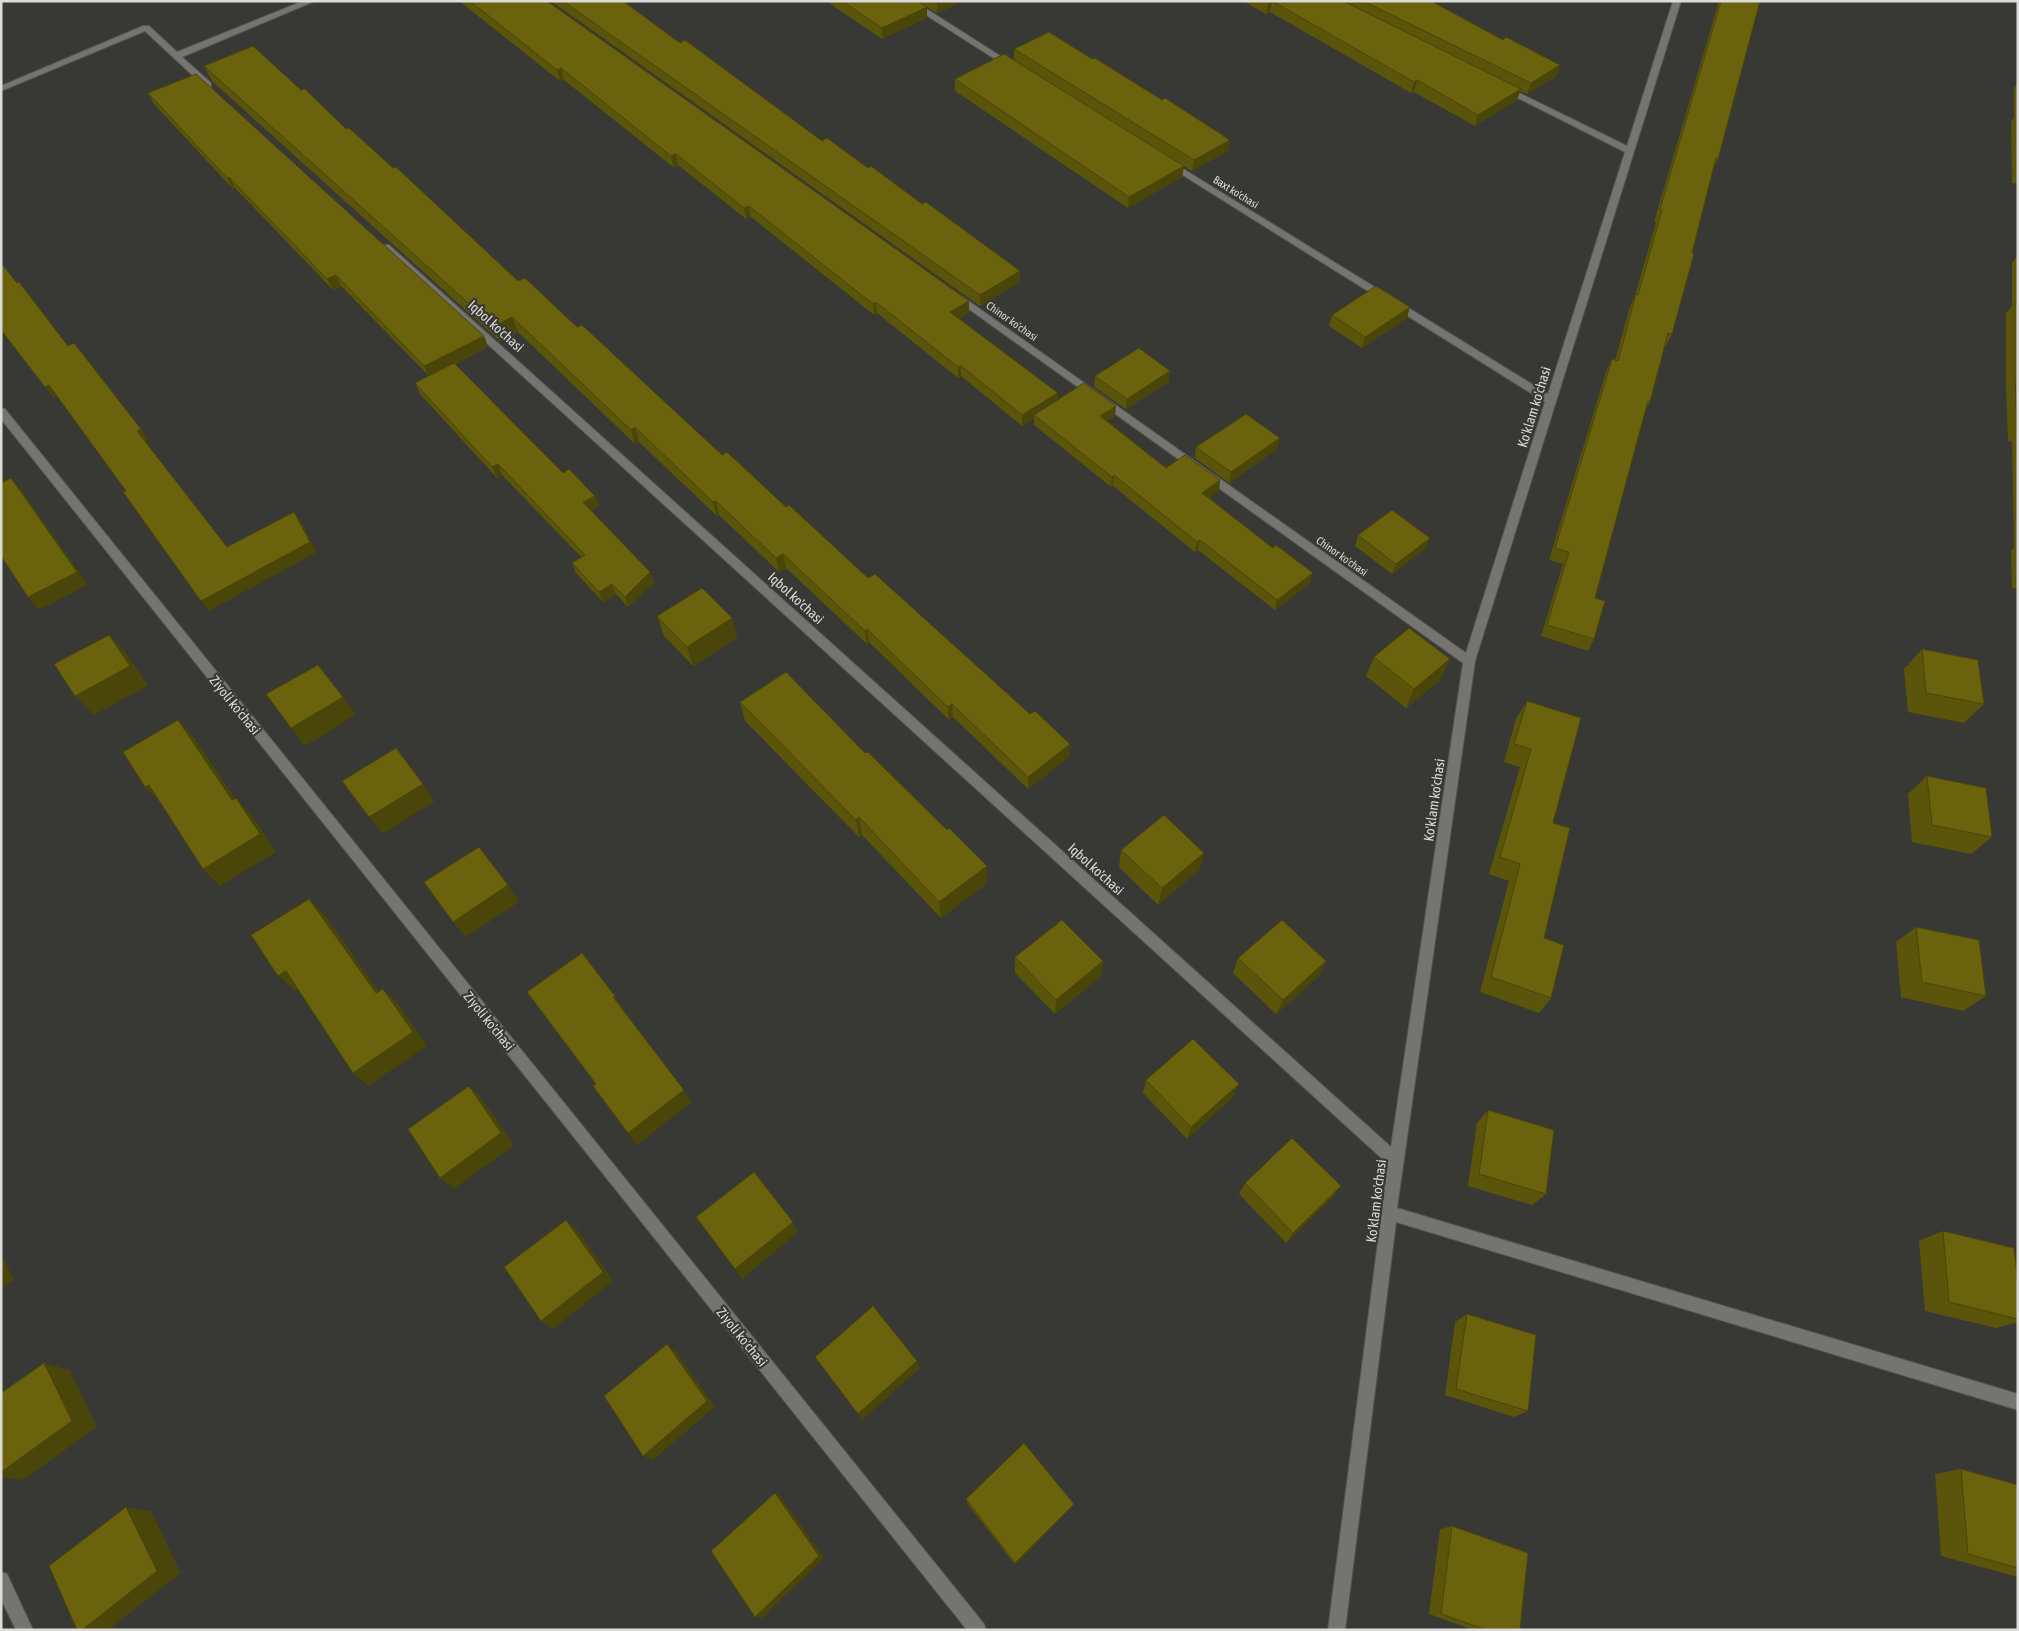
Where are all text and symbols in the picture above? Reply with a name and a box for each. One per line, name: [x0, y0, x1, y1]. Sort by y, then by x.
street label: Baxt ko'chasi: [1211, 173, 1261, 211]
street label: Iqbol ko'chasi: [465, 297, 527, 355]
street label: Chinor ko'chasi: [984, 299, 1040, 343]
street label: Ko'klam ko'chasi: [1514, 365, 1554, 449]
street label: Chinor ko'chasi: [1314, 534, 1370, 578]
street label: Iqbol ko'chasi: [765, 569, 827, 627]
street label: Ziyoli ko'chasi: [206, 672, 264, 738]
street label: Ko'klam ko'chasi: [1420, 758, 1448, 842]
street label: Iqbol ko'chasi: [1065, 840, 1127, 898]
street label: Ziyoli ko'chasi: [460, 988, 518, 1054]
street label: Ko'klam ko'chasi: [1363, 1159, 1389, 1243]
street label: Ziyoli ko'chasi: [713, 1304, 771, 1370]

